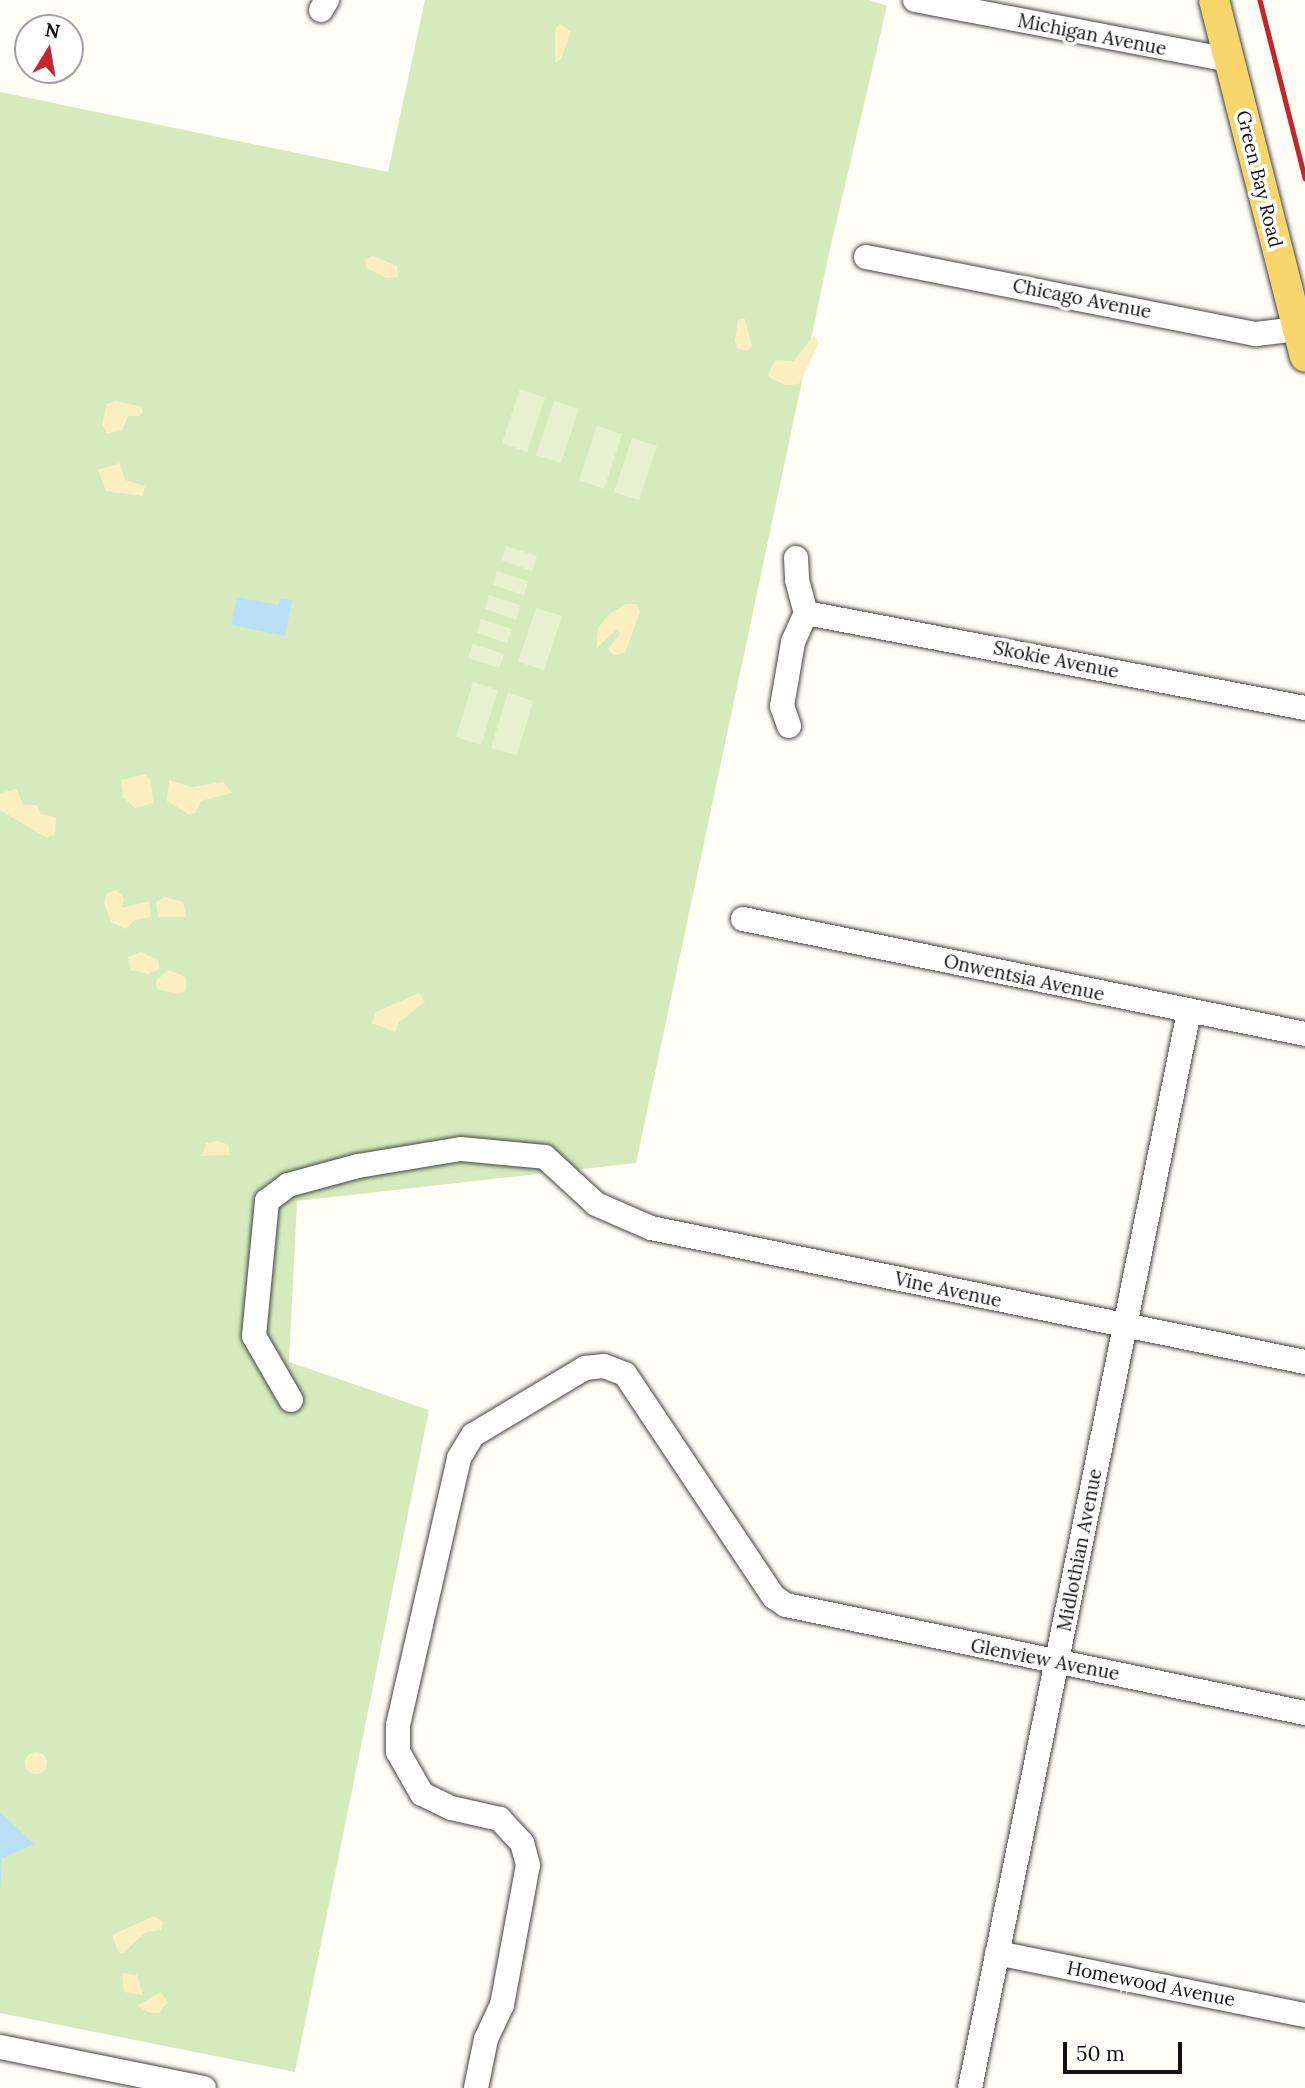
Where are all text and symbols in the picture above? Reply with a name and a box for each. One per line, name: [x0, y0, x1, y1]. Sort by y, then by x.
street label: Michigan Avenue: [1016, 9, 1168, 61]
north arrow: [14, 14, 84, 84]
text: N: [43, 17, 62, 44]
street label: Green Bay Road: [1231, 108, 1287, 250]
street label: Chicago Avenue: [1011, 274, 1153, 324]
street label: Skokie Avenue: [991, 637, 1121, 683]
street label: Onwentsia Avenue: [942, 950, 1106, 1006]
street label: Vine Avenue: [892, 1268, 1004, 1312]
street label: Midlothian Avenue: [1053, 1467, 1107, 1633]
street label: Glenview Avenue: [969, 1634, 1121, 1686]
street label: Homewood Avenue: [1065, 1957, 1237, 2011]
scale bar: [1067, 2028, 1186, 2072]
text: 50 m: [1076, 2040, 1125, 2067]

